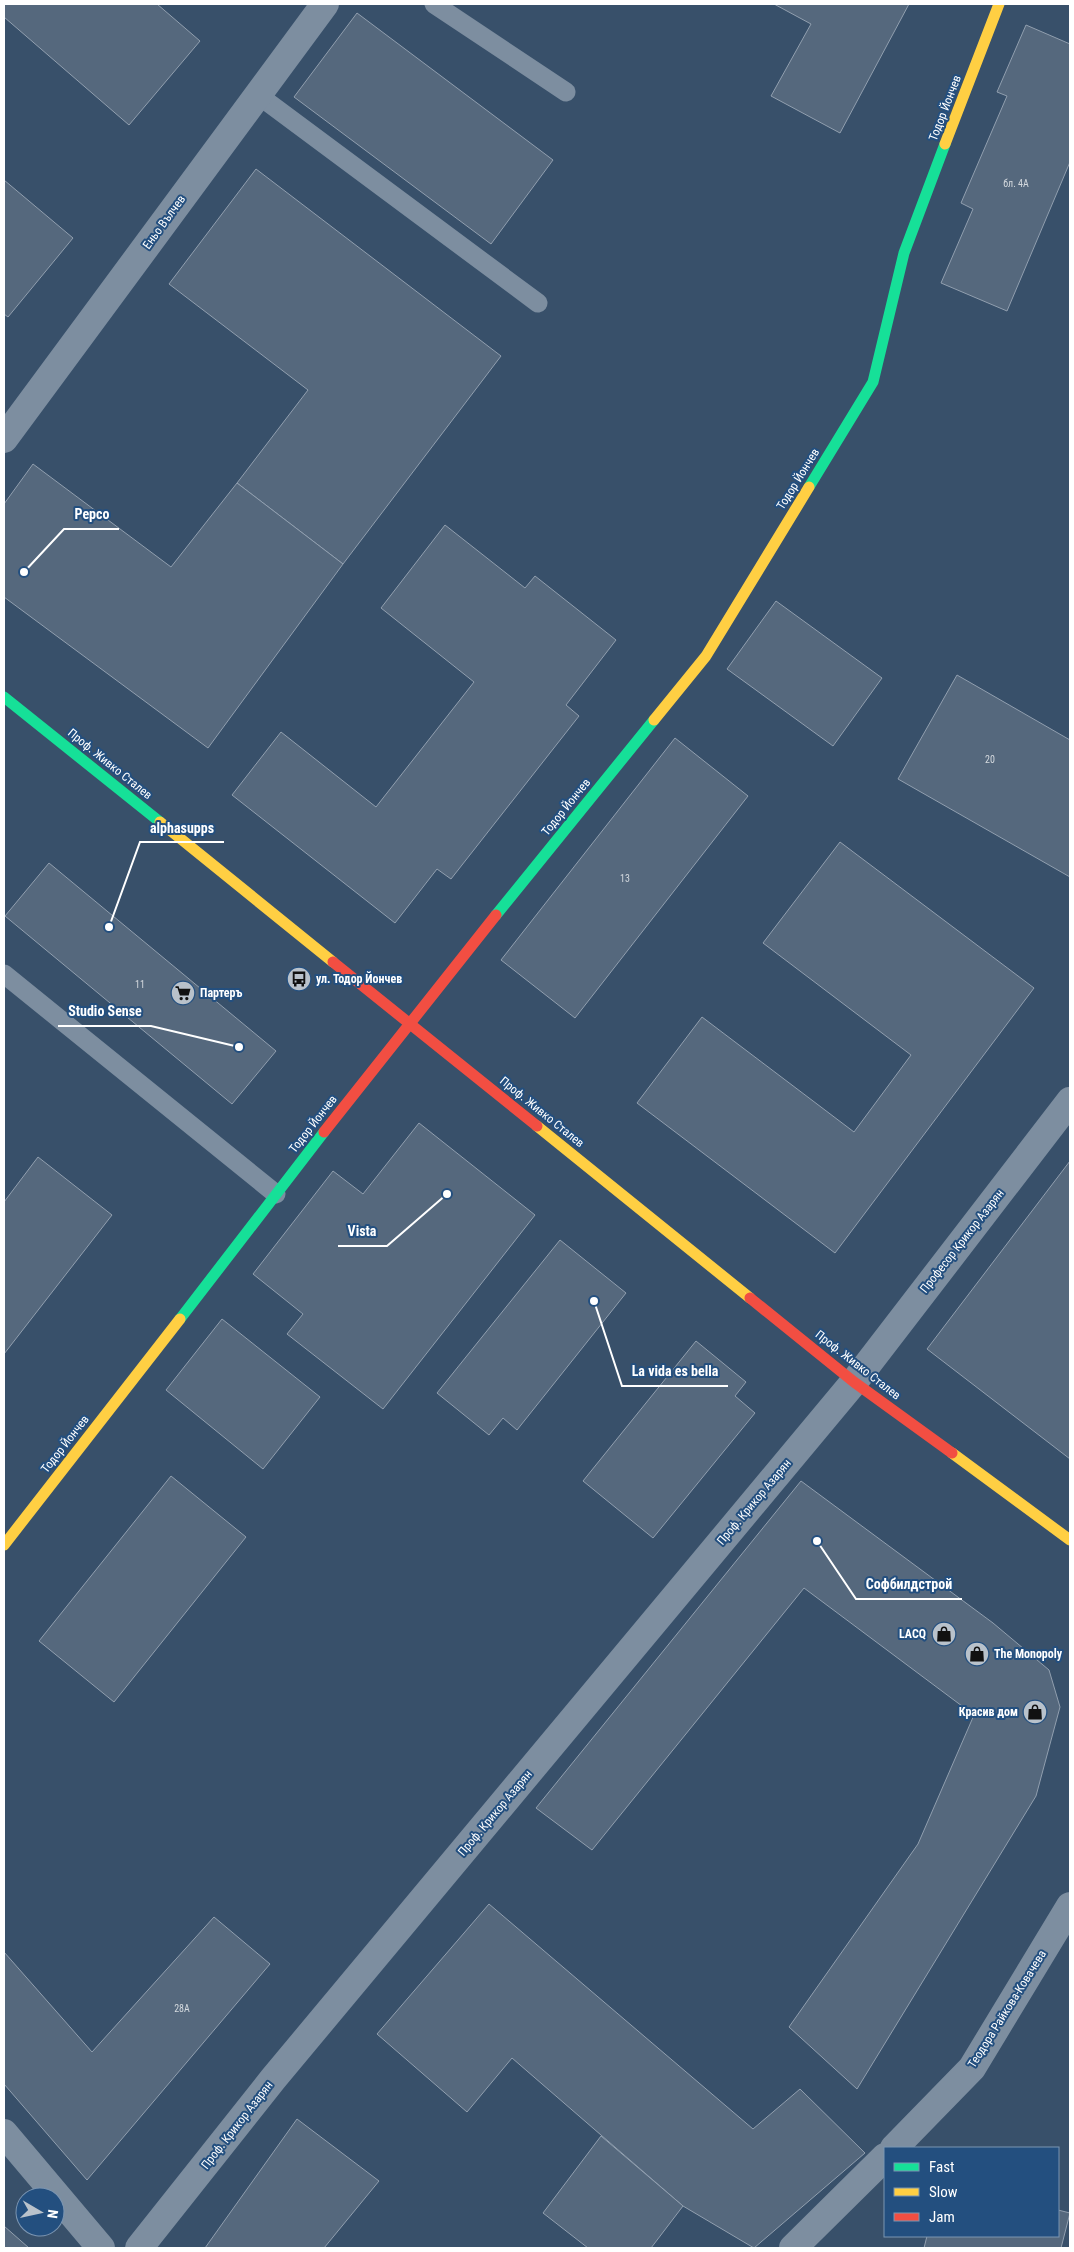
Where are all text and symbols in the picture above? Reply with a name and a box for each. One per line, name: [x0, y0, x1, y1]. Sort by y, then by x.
street label: Тодор Йончев: [925, 73, 964, 143]
house number: бл. 4А: [1003, 178, 1029, 189]
street label: Еньо Вълчев: [140, 192, 188, 252]
street label: Тодор Йончев: [773, 445, 822, 512]
callout: Pepco: [64, 500, 119, 529]
text: Pepco: [75, 506, 109, 522]
street label: Проф. Живко Сталев: [65, 726, 155, 802]
house number: 20: [985, 754, 995, 765]
street label: Тодор Йончев: [538, 775, 593, 838]
callout: alphasupps: [140, 813, 224, 842]
text: alphasupps: [150, 820, 214, 836]
house number: 13: [620, 873, 630, 884]
bus stop icon: ул. Тодор Йончев: [286, 966, 312, 992]
place label: ул. Тодор Йончев: [316, 971, 402, 986]
house number: 11: [135, 979, 145, 990]
supermarket icon: Партеръ: [170, 980, 196, 1006]
place label: Партеръ: [200, 986, 242, 1000]
callout: Studio Sense: [58, 997, 151, 1026]
text: Studio Sense: [68, 1003, 142, 1019]
street label: Проф. Живко Сталев: [497, 1074, 587, 1150]
street label: Тодор Йончев: [285, 1092, 340, 1156]
street label: Професор Крикор Азарян: [917, 1186, 1007, 1296]
callout: Vista: [338, 1217, 387, 1246]
text: Vista: [348, 1223, 377, 1239]
street label: Проф. Живко Сталев: [813, 1327, 903, 1403]
callout: La vida es bella: [622, 1357, 728, 1386]
text: La vida es bella: [632, 1363, 719, 1379]
street label: Тодор Йончев: [37, 1412, 92, 1476]
street label: Проф. Крикор Азарян: [714, 1456, 794, 1548]
callout: Софбилдстрой: [856, 1570, 962, 1599]
text: Софбилдстрой: [866, 1576, 952, 1592]
shop icon: LACQ: [931, 1621, 957, 1647]
place label: LACQ: [899, 1627, 926, 1641]
shop icon: The Monopoly: [964, 1641, 990, 1667]
place label: The Monopoly: [994, 1647, 1063, 1661]
shop icon: Красив дом: [1022, 1699, 1048, 1725]
place label: Красив дом: [959, 1705, 1018, 1719]
street label: Проф. Крикор Азарян: [455, 1767, 535, 1859]
street label: Теодора Райкова-Ковачева: [965, 1947, 1049, 2070]
house number: 28А: [174, 2003, 190, 2014]
street label: Проф. Крикор Азарян: [198, 2078, 276, 2172]
legend: [884, 2147, 1059, 2237]
text: Fast: [929, 2158, 954, 2176]
text: Slow: [929, 2183, 958, 2201]
north arrow: [15, 2187, 65, 2237]
text: Jam: [929, 2208, 955, 2226]
text: N: [44, 2209, 61, 2220]

